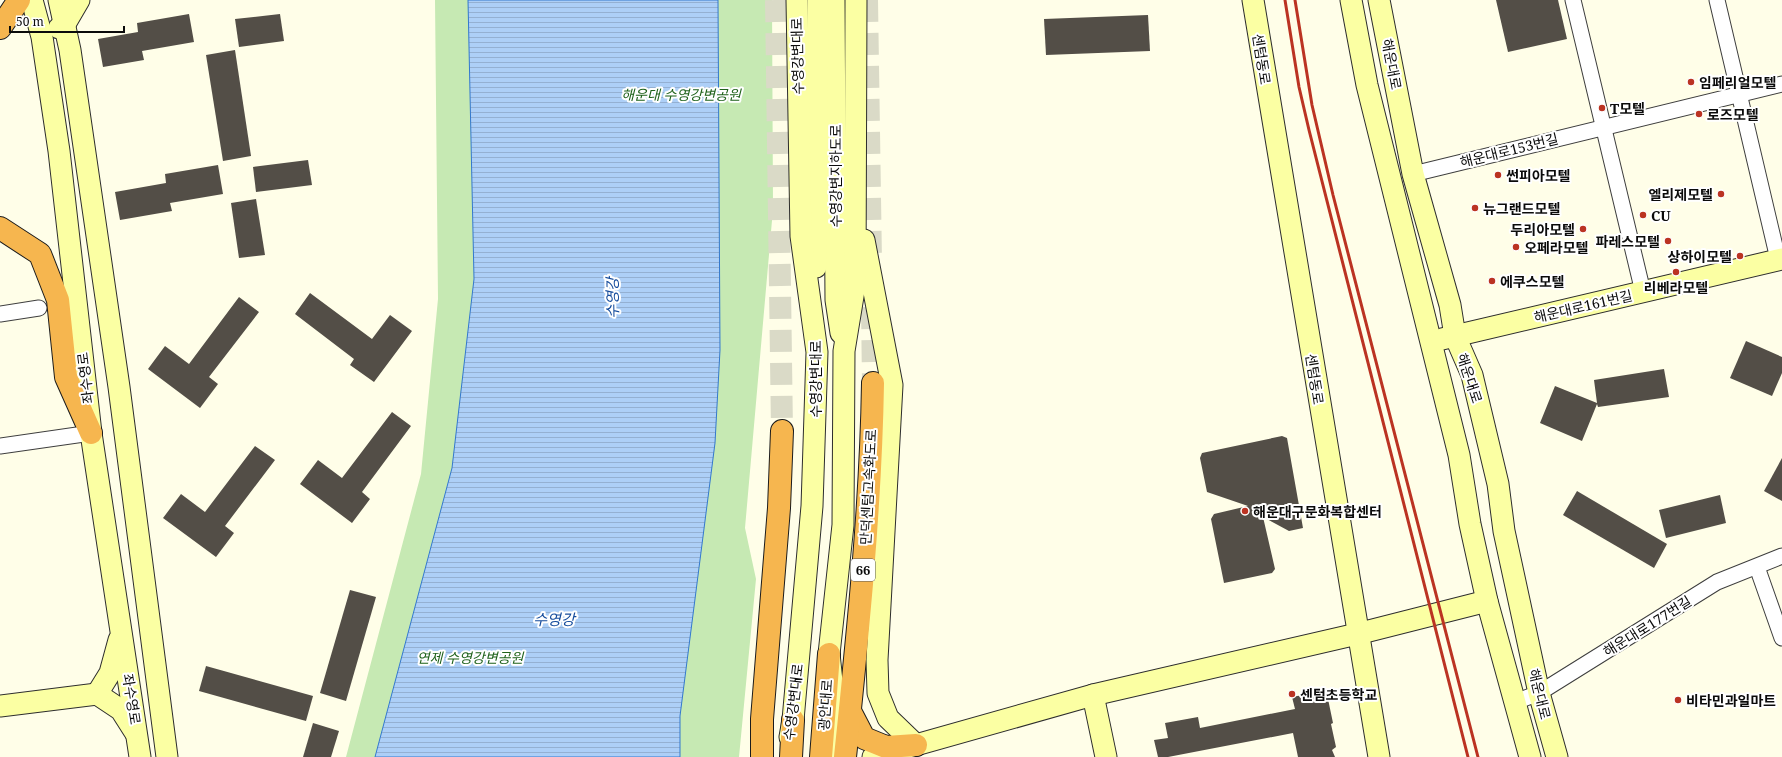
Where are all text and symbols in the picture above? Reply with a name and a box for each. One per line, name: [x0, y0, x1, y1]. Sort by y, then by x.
scale bar: [10, 8, 124, 34]
text: 50 m: [16, 13, 44, 30]
street label: 수영강변대로: [787, 17, 807, 95]
street label: 센텀동로: [1249, 32, 1275, 86]
street label: 해운대로: [1378, 37, 1406, 91]
place label: 임페리얼모텔: [1699, 73, 1776, 92]
marker: 임페리얼모텔: [1686, 77, 1696, 87]
park label: 해운대 수영강변공원: [621, 85, 742, 104]
place label: T모텔: [1610, 99, 1645, 118]
marker: T모텔: [1597, 103, 1607, 113]
place label: 로즈모텔: [1707, 105, 1759, 124]
marker: 로즈모텔: [1694, 109, 1704, 119]
street label: 수영강변지하도로: [826, 124, 845, 228]
street label: 해운대로153번길: [1458, 129, 1560, 171]
place label: 썬피아모텔: [1506, 166, 1571, 185]
marker: 썬피아모텔: [1493, 170, 1503, 180]
place label: 엘리제모텔: [1649, 185, 1713, 204]
marker: 엘리제모텔: [1716, 189, 1726, 199]
place label: 뉴그랜드모텔: [1483, 199, 1560, 218]
marker: 뉴그랜드모텔: [1470, 203, 1480, 213]
place label: CU: [1651, 206, 1671, 225]
marker: CU: [1638, 210, 1648, 220]
place label: 두리아모텔: [1511, 220, 1575, 239]
marker: 두리아모텔: [1578, 224, 1588, 234]
place label: 파레스모텔: [1596, 232, 1660, 251]
marker: 파레스모텔: [1663, 236, 1673, 246]
place label: 오페라모텔: [1524, 238, 1589, 257]
marker: 오페라모텔: [1511, 242, 1521, 252]
place label: 상하이모텔: [1668, 247, 1732, 266]
marker: 상하이모텔: [1735, 251, 1745, 261]
marker: 리베라모텔: [1671, 267, 1681, 277]
place label: 에쿠스모텔: [1500, 272, 1565, 291]
water label: 수영강: [602, 275, 622, 319]
marker: 에쿠스모텔: [1487, 276, 1497, 286]
place label: 리베라모텔: [1644, 278, 1708, 297]
street label: 해운대로161번길: [1532, 285, 1634, 327]
street label: 수영강변대로: [806, 340, 825, 418]
street label: 좌수영로: [72, 351, 98, 405]
street label: 해운대로: [1453, 351, 1487, 406]
street label: 센텀동로: [1302, 352, 1328, 406]
street label: 만덕센텀고속화도로: [855, 429, 881, 545]
place label: 해운대구문화복합센터: [1253, 502, 1382, 521]
marker: 해운대구문화복합센터: [1240, 506, 1250, 516]
road number: 66: [851, 559, 875, 581]
street label: 해운대로177번길: [1599, 591, 1695, 661]
water label: 수영강: [533, 609, 577, 629]
park label: 연제 수영강변공원: [417, 648, 524, 667]
street label: 수영강변대로: [779, 662, 807, 742]
street label: 해운대로: [1525, 667, 1555, 721]
street label: 좌수영로: [119, 672, 145, 726]
street label: 광안대로: [814, 679, 836, 731]
place label: 센텀초등학교: [1300, 685, 1377, 704]
marker: 센텀초등학교: [1287, 689, 1297, 699]
place label: 비타민과일마트: [1686, 691, 1776, 710]
marker: 비타민과일마트: [1673, 695, 1683, 705]

